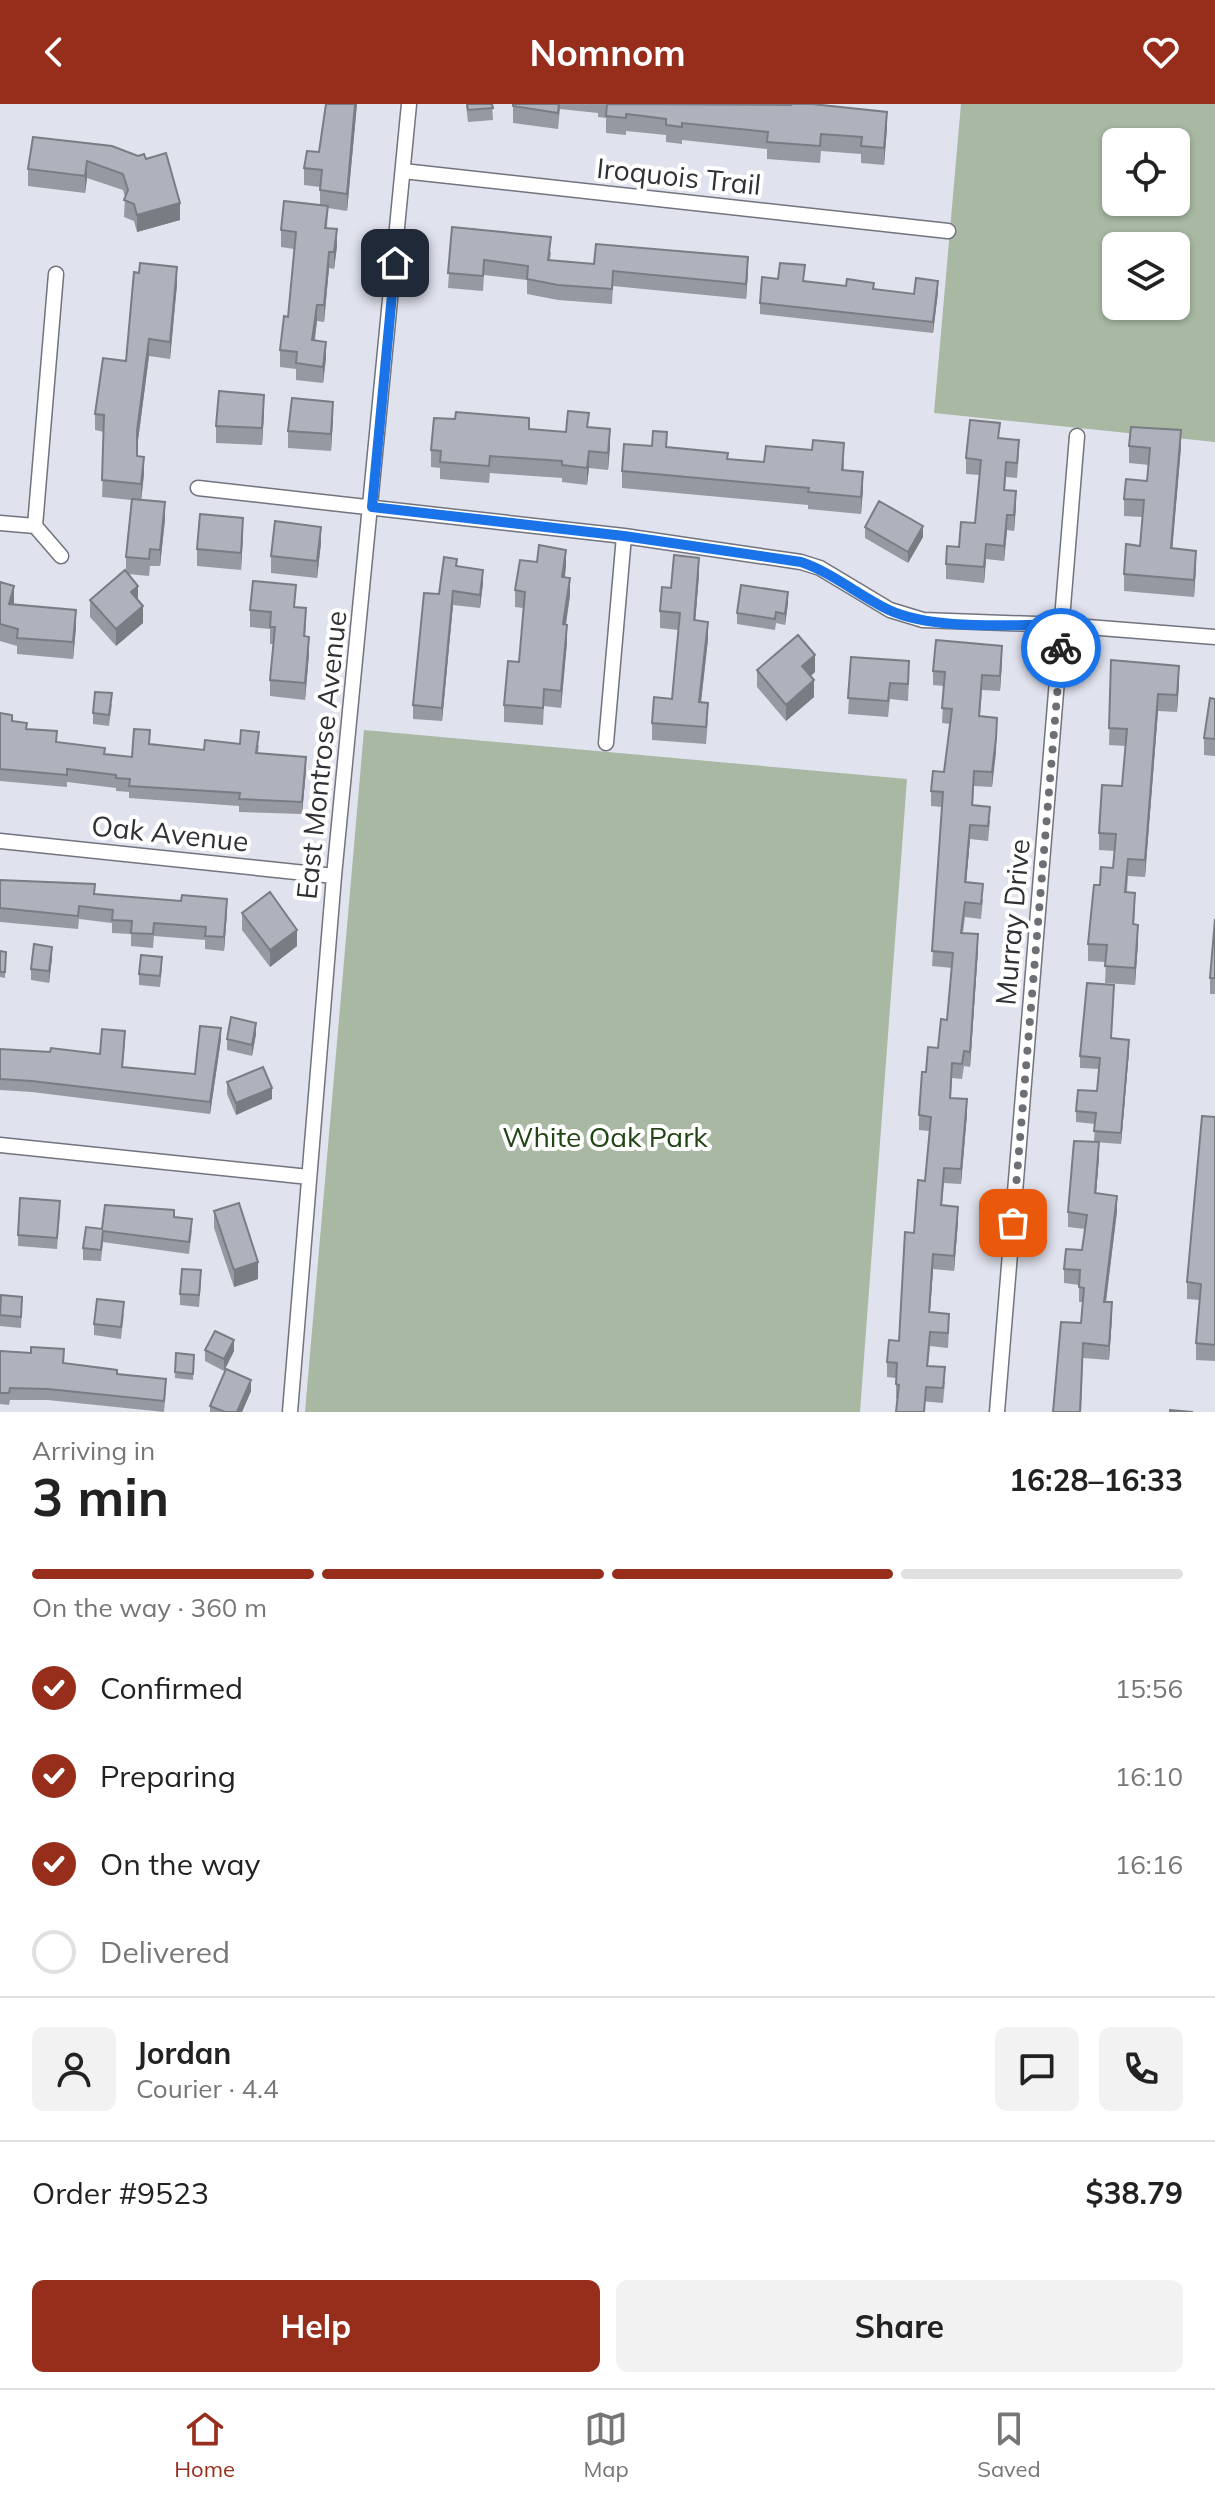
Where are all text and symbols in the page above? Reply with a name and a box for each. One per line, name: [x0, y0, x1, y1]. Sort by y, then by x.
icon: back: [32, 30, 76, 74]
text: Nomnom: [529, 30, 686, 75]
icon: heart: [1139, 30, 1183, 74]
map controls: [1102, 128, 1190, 320]
button: locate: [1102, 128, 1190, 216]
street label: Iroquois Trail: [595, 150, 763, 202]
pin: [361, 229, 429, 297]
button: layers: [1102, 232, 1190, 320]
icon: home: [373, 241, 417, 285]
courier: [1021, 608, 1101, 688]
street label: East Montrose Avenue: [288, 609, 354, 901]
icon: bike: [1039, 626, 1083, 670]
street label: Oak Avenue: [90, 807, 250, 859]
street label: Murray Drive: [987, 837, 1037, 1007]
park label: White Oak Park: [502, 1119, 708, 1154]
pin: [979, 1189, 1047, 1257]
icon: bag: [991, 1201, 1035, 1245]
text: Arriving in: [32, 1434, 155, 1467]
text: 16:28–16:33: [1009, 1461, 1183, 1499]
text: 3 min: [32, 1464, 169, 1529]
text: On the way · 360 m: [32, 1591, 267, 1624]
icon: check: [32, 1666, 76, 1710]
text: Confirmed: [100, 1669, 243, 1707]
text: 15:56: [1115, 1672, 1183, 1705]
icon: check: [32, 1754, 76, 1798]
text: Preparing: [100, 1757, 236, 1795]
text: 16:10: [1115, 1760, 1183, 1793]
icon: check: [32, 1842, 76, 1886]
text: On the way: [100, 1845, 260, 1883]
text: 16:16: [1115, 1848, 1183, 1881]
text: Delivered: [100, 1933, 230, 1971]
button: person: [32, 2027, 116, 2111]
button: chat: [995, 2027, 1079, 2111]
button: phone: [1099, 2027, 1183, 2111]
text: Jordan: [136, 2034, 231, 2072]
text: Courier · 4.4: [136, 2072, 279, 2105]
text: Order #9523: [32, 2174, 209, 2212]
text: $38.79: [1086, 2174, 1183, 2212]
button: Help: [32, 2280, 600, 2372]
button: Share: [616, 2280, 1183, 2372]
tab: Home: [174, 2407, 235, 2483]
tab: Map: [583, 2407, 629, 2483]
tab: Saved: [977, 2407, 1041, 2483]

